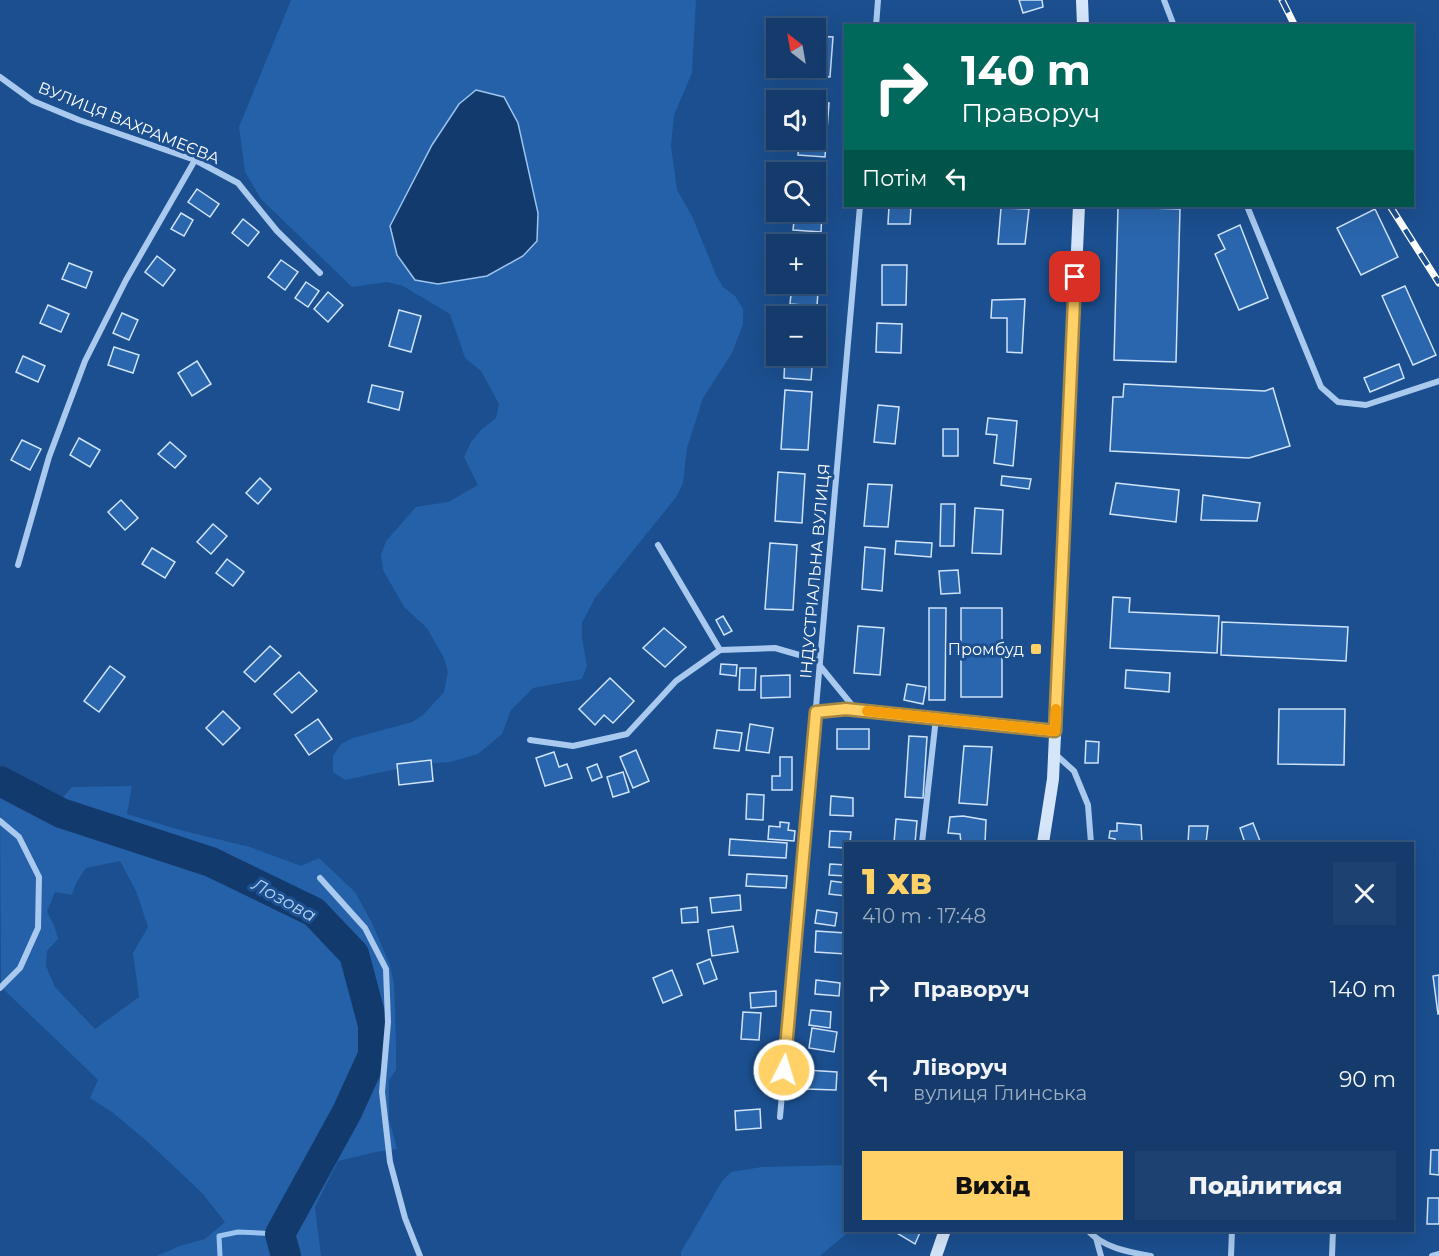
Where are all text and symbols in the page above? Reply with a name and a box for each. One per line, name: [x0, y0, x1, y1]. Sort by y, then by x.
north arrow: [766, 18, 826, 78]
map controls: [766, 18, 826, 366]
text: 140 m: [961, 44, 1091, 96]
icon: right: [862, 48, 940, 126]
street label: ВУЛИЦЯ ВАХРАМЕЄВА: [35, 78, 223, 168]
button: sound: [766, 90, 826, 150]
text: Праворуч: [961, 96, 1100, 129]
button: search: [766, 162, 826, 222]
icon: left: [940, 162, 973, 195]
text: Потім: [862, 165, 928, 192]
button: +: [766, 234, 826, 294]
pin: [1049, 251, 1100, 302]
icon: arrive: [1058, 260, 1091, 293]
button: −: [766, 306, 826, 366]
street label: ІНДУСТРІАЛЬНА ВУЛИЦЯ: [796, 463, 834, 679]
place label: Промбуд: [948, 640, 1024, 659]
marker: Промбуд: [1029, 642, 1043, 656]
text: 1 хв: [862, 859, 932, 903]
button: close: [1333, 862, 1396, 925]
water label: Лозова: [247, 873, 320, 927]
text: 410 m · 17:48: [862, 904, 986, 928]
icon: right: [862, 973, 895, 1006]
text: Праворуч: [913, 976, 1030, 1003]
text: 140 m: [1330, 976, 1396, 1003]
position arrow: [752, 1038, 816, 1102]
text: Ліворуч: [913, 1054, 1008, 1081]
icon: left: [862, 1063, 895, 1096]
text: 90 m: [1339, 1066, 1396, 1093]
text: вулиця Глинська: [913, 1081, 1087, 1105]
button: Вихід: [862, 1151, 1123, 1220]
button: Поділитися: [1135, 1151, 1396, 1220]

